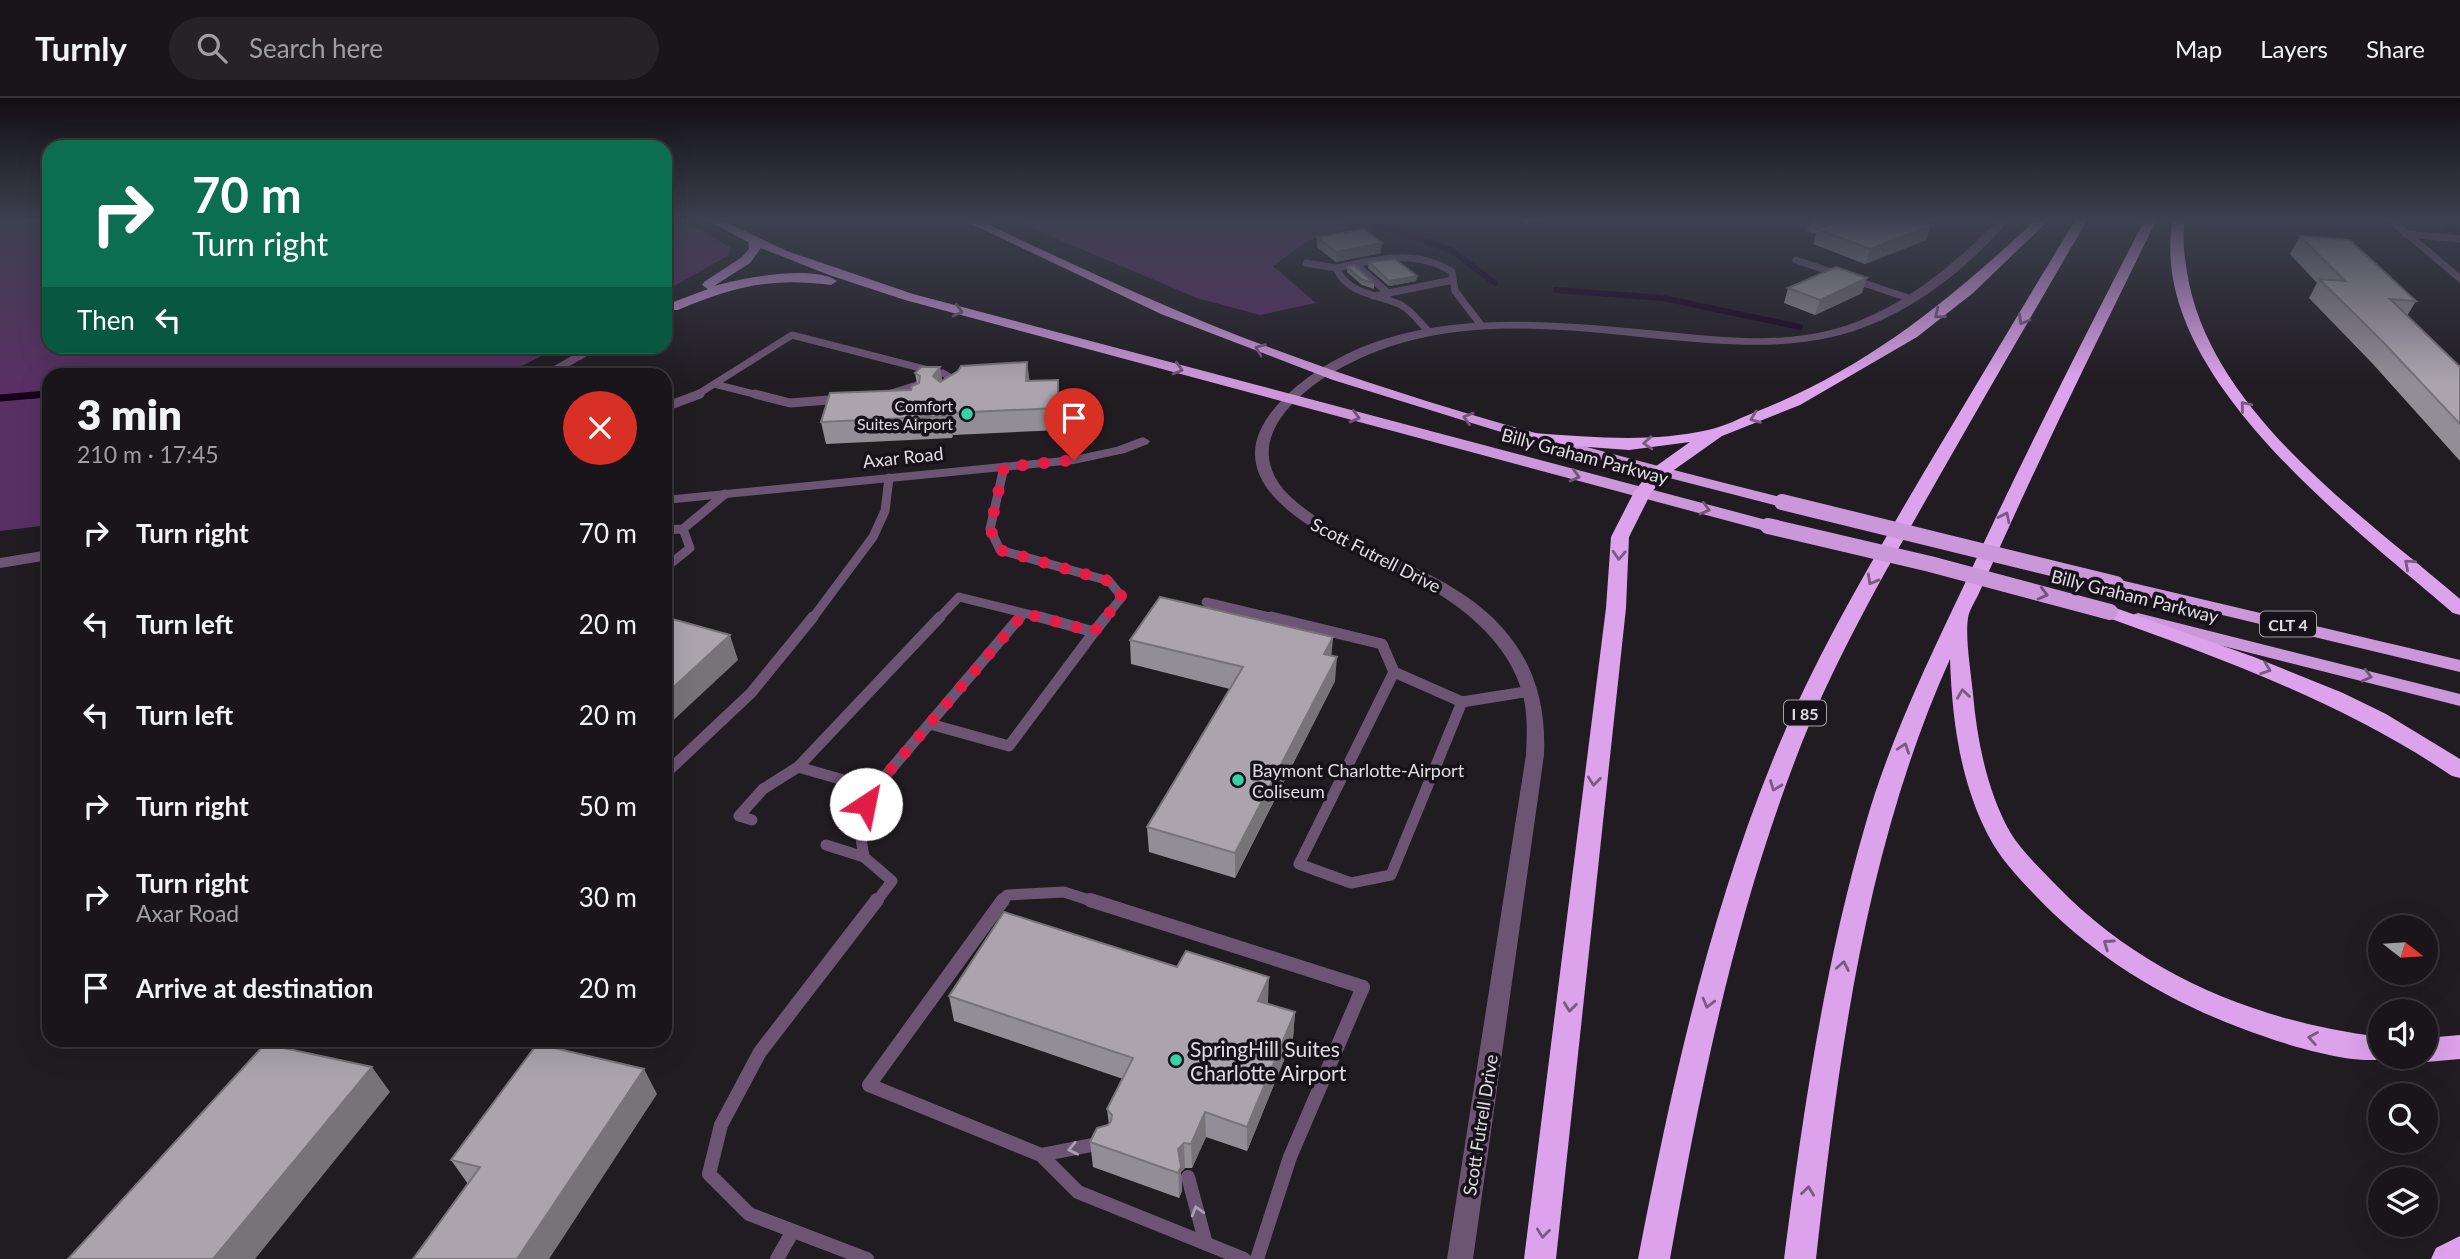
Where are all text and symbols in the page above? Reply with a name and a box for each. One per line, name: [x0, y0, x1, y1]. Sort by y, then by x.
search box: [169, 17, 659, 80]
text: Turnly: [35, 28, 127, 68]
icon: search: [193, 29, 231, 67]
text: Search here: [249, 32, 383, 64]
text: Map: [2175, 34, 2222, 63]
text: Layers: [2260, 34, 2328, 63]
text: Share: [2366, 34, 2425, 63]
text: 70 m: [192, 165, 302, 223]
icon: right: [77, 168, 168, 259]
text: Turn right: [192, 224, 328, 263]
icon: left: [149, 301, 187, 339]
one-way arrow: [952, 302, 964, 317]
text: Then: [77, 304, 135, 336]
one-way arrow: [1934, 305, 1946, 318]
one-way arrow: [2018, 313, 2031, 325]
one-way arrow: [1254, 343, 1266, 357]
one-way arrow: [1172, 360, 1184, 375]
pin: [1044, 388, 1104, 460]
text: 3 min: [77, 389, 182, 439]
button: close: [563, 391, 637, 465]
place label: Comfort Suites Airport: [857, 396, 953, 433]
icon: arrive: [1055, 399, 1093, 437]
one-way arrow: [2241, 402, 2253, 415]
marker: Comfort Suites Airport: [959, 406, 975, 422]
one-way arrow: [1349, 409, 1361, 424]
one-way arrow: [1750, 410, 1762, 424]
one-way arrow: [1462, 412, 1474, 427]
street label: Billy Graham Parkway: [1499, 423, 1671, 489]
one-way arrow: [1642, 435, 1653, 450]
text: 210 m · 17:45: [77, 440, 219, 468]
street label: Axar Road: [862, 442, 944, 472]
one-way arrow: [1569, 468, 1581, 482]
one-way arrow: [1699, 501, 1711, 515]
one-way arrow: [1996, 512, 2010, 524]
street label: Scott Futrell Drive: [1307, 513, 1445, 597]
icon: right: [77, 514, 115, 552]
text: Turn right: [136, 517, 249, 549]
text: 70 m: [579, 517, 637, 549]
one-way arrow: [1611, 550, 1626, 561]
one-way arrow: [2404, 560, 2417, 572]
street label: Billy Graham Parkway: [2049, 565, 2222, 628]
one-way arrow: [1866, 573, 1880, 585]
one-way arrow: [2037, 586, 2049, 600]
icon: left: [77, 605, 115, 643]
text: Turn left: [136, 608, 233, 640]
text: 20 m: [579, 608, 637, 640]
road number: CLT 4: [2260, 611, 2316, 636]
one-way arrow: [2260, 661, 2272, 675]
one-way arrow: [2360, 668, 2372, 682]
one-way arrow: [1955, 688, 1970, 700]
icon: left: [77, 696, 115, 734]
text: Turn left: [136, 699, 233, 731]
text: 20 m: [579, 699, 637, 731]
road number: I 85: [1784, 700, 1826, 726]
one-way arrow: [1896, 742, 1910, 754]
place label: Baymont Charlotte-Airport Coliseum: [1252, 759, 1465, 802]
position arrow: [829, 767, 903, 841]
marker: Baymont Charlotte-Airport Coliseum: [1230, 772, 1246, 788]
one-way arrow: [1586, 775, 1601, 787]
one-way arrow: [1769, 779, 1783, 791]
icon: right: [77, 787, 115, 825]
text: Turn right: [136, 790, 249, 822]
text: 50 m: [579, 790, 637, 822]
text: Turn right: [136, 867, 249, 899]
icon: right: [77, 878, 115, 916]
text: 30 m: [579, 881, 637, 913]
text: Axar Road: [136, 899, 239, 927]
north arrow: [2368, 915, 2438, 985]
map controls: [2368, 915, 2438, 1237]
one-way arrow: [2102, 939, 2115, 952]
one-way arrow: [1834, 960, 1849, 972]
icon: arrive: [77, 969, 115, 1007]
text: Arrive at destination: [136, 972, 373, 1004]
text: 20 m: [579, 972, 637, 1004]
one-way arrow: [1702, 997, 1716, 1009]
button: sound: [2368, 999, 2438, 1069]
one-way arrow: [1562, 1001, 1577, 1013]
one-way arrow: [2307, 1031, 2319, 1046]
place label: SpringHill Suites Charlotte Airport: [1190, 1036, 1347, 1085]
marker: SpringHill Suites Charlotte Airport: [1168, 1052, 1184, 1068]
street label: Scott Futrell Drive: [1458, 1053, 1502, 1197]
button: search: [2368, 1083, 2438, 1153]
one-way arrow: [1067, 1141, 1079, 1156]
button: layers: [2368, 1167, 2438, 1237]
one-way arrow: [1800, 1185, 1815, 1197]
one-way arrow: [1191, 1205, 1205, 1217]
one-way arrow: [1536, 1228, 1551, 1239]

